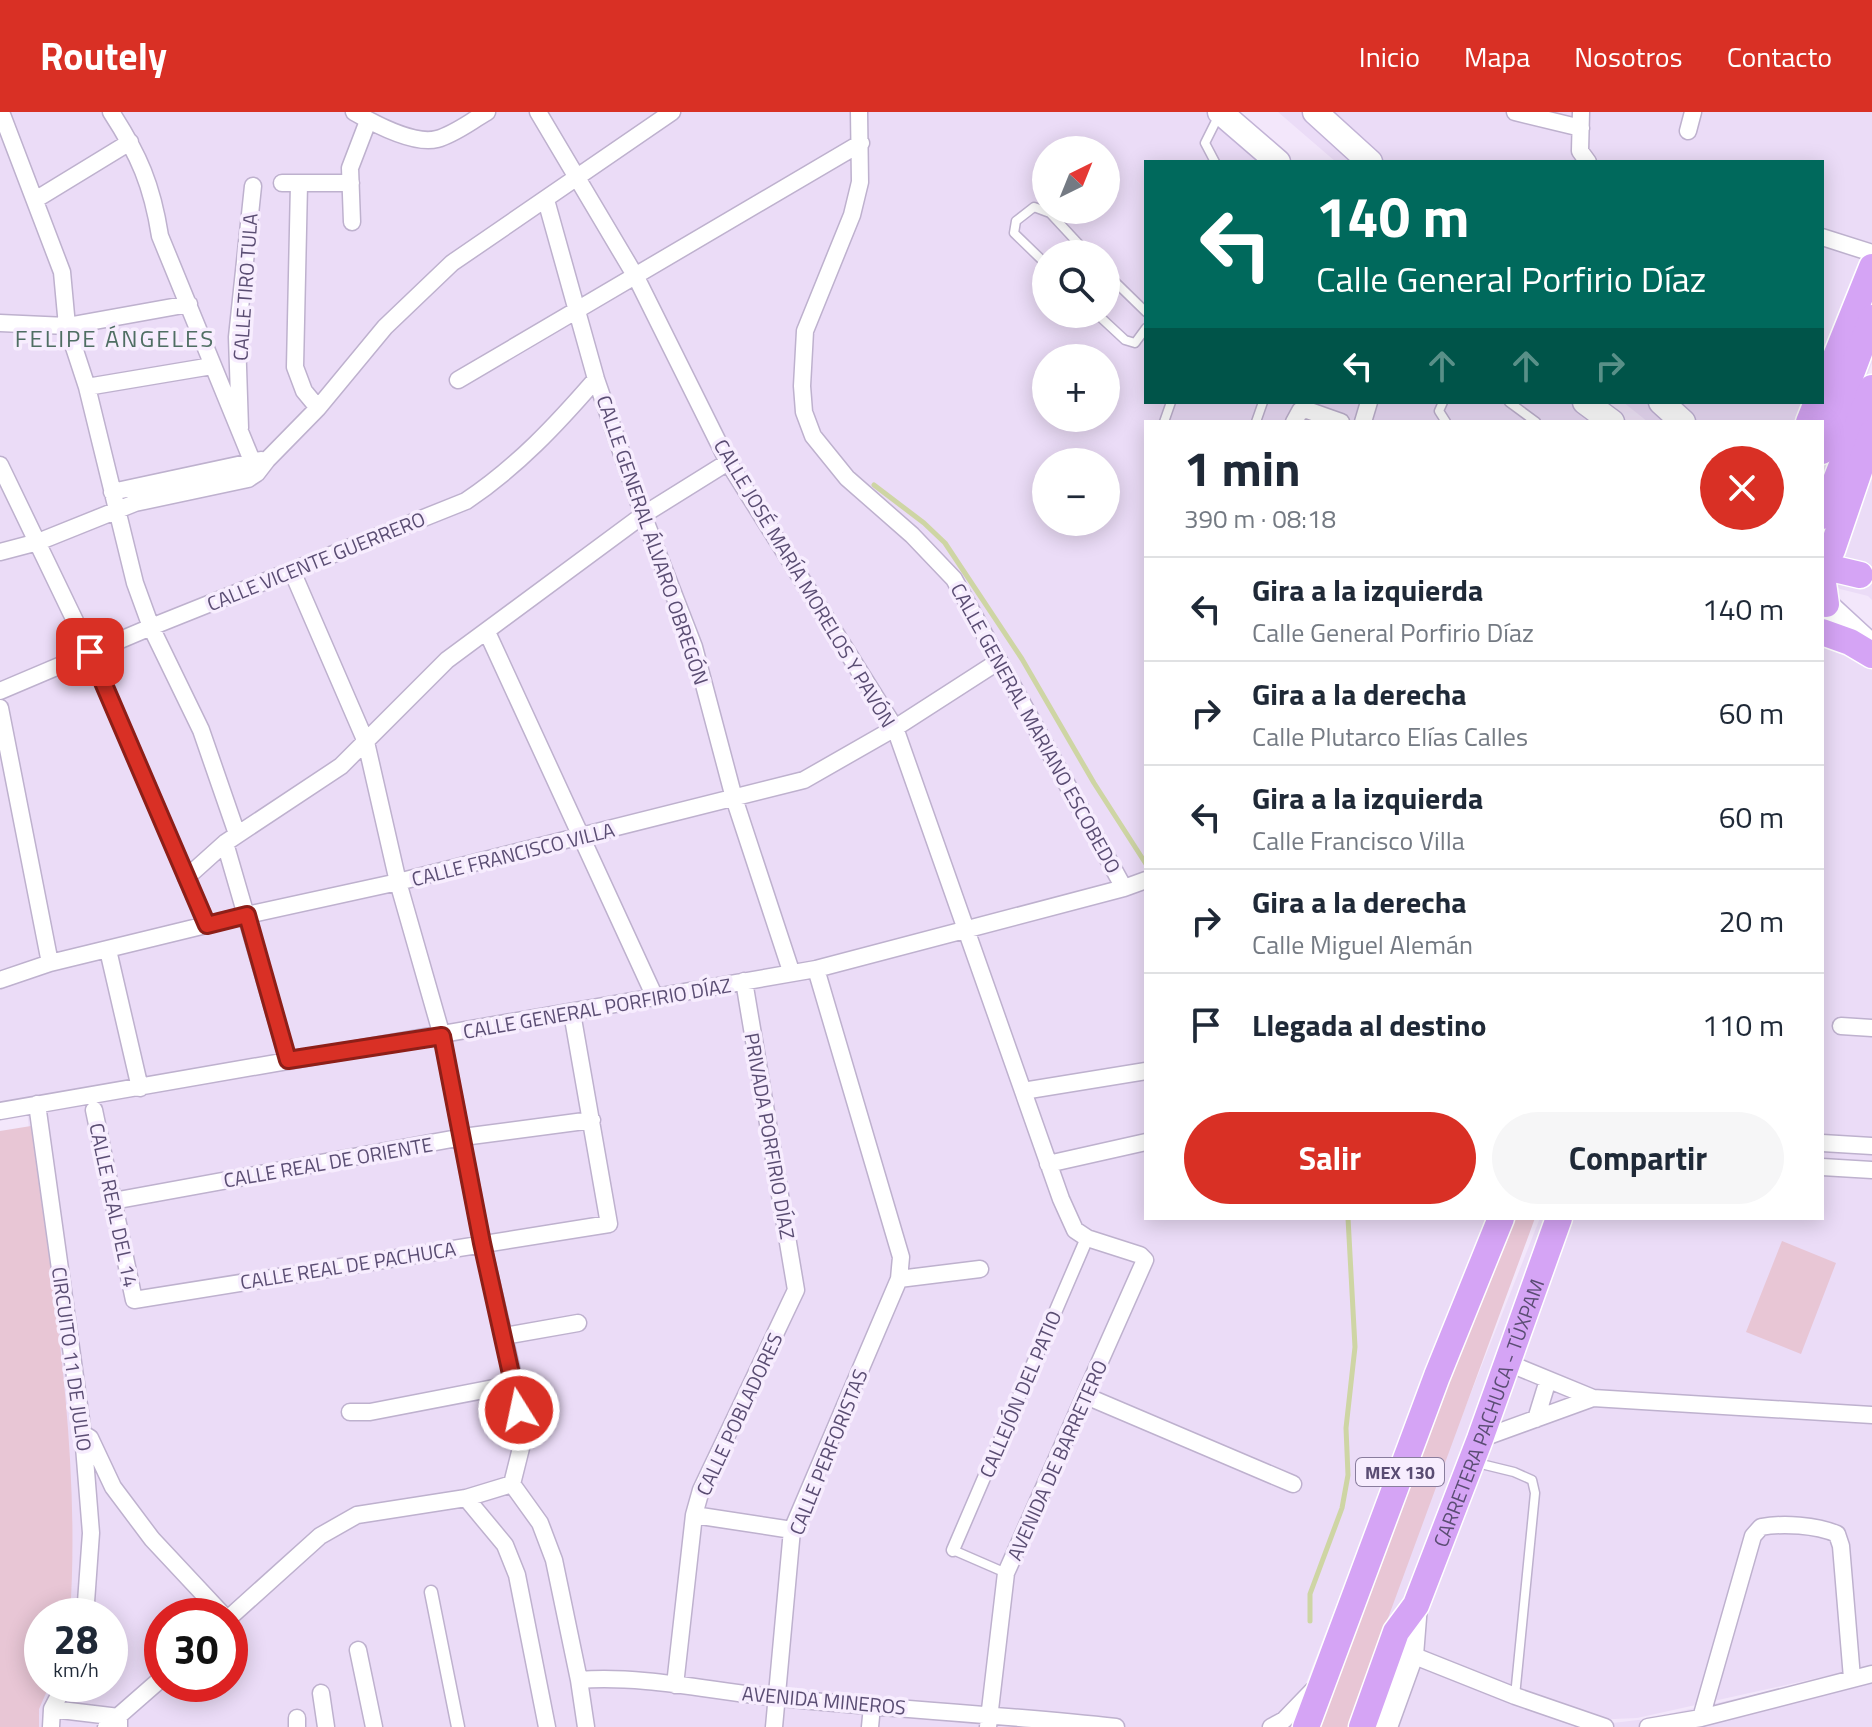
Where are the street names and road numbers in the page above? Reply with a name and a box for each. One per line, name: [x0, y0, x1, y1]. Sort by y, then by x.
street label: CALLE TIRO TULA: [224, 212, 266, 362]
street label: CALLE GENERAL ÁLVARO OBREGÓN: [589, 391, 717, 689]
street label: CALLE JOSÉ MARÍA MORELOS Y PAVÓN: [706, 433, 904, 733]
street label: CALLE VICENTE GUERRERO: [202, 503, 430, 619]
street label: CALLE GENERAL MARIANO ESCOBEDO: [943, 577, 1129, 879]
street label: CALLE FRANCISCO VILLA: [408, 814, 618, 894]
street label: CALLE GENERAL PORFIRIO DÍAZ: [461, 969, 733, 1047]
street label: PRIVADA PORFIRIO DÍAZ: [737, 1030, 803, 1242]
street label: CALLE REAL DEL 14: [81, 1120, 147, 1290]
street label: CALLE REAL DE ORIENTE: [221, 1128, 435, 1196]
street label: CALLE REAL DE PACHUCA: [238, 1233, 458, 1297]
street label: CIRCUITO 11 DE JULIO: [44, 1265, 100, 1453]
street label: CARRETERA PACHUCA - TÚXPAM: [1424, 1274, 1552, 1551]
street label: CALLEJÓN DEL PATIO: [971, 1306, 1069, 1482]
street label: CALLE POBLADORES: [688, 1327, 790, 1501]
street label: AVENIDA DE BARRETERO: [999, 1355, 1115, 1565]
street label: CALLE PERFORISTAS: [781, 1364, 875, 1540]
road number: MEX 130: [1356, 1458, 1444, 1486]
street label: AVENIDA MINEROS: [741, 1677, 907, 1723]

